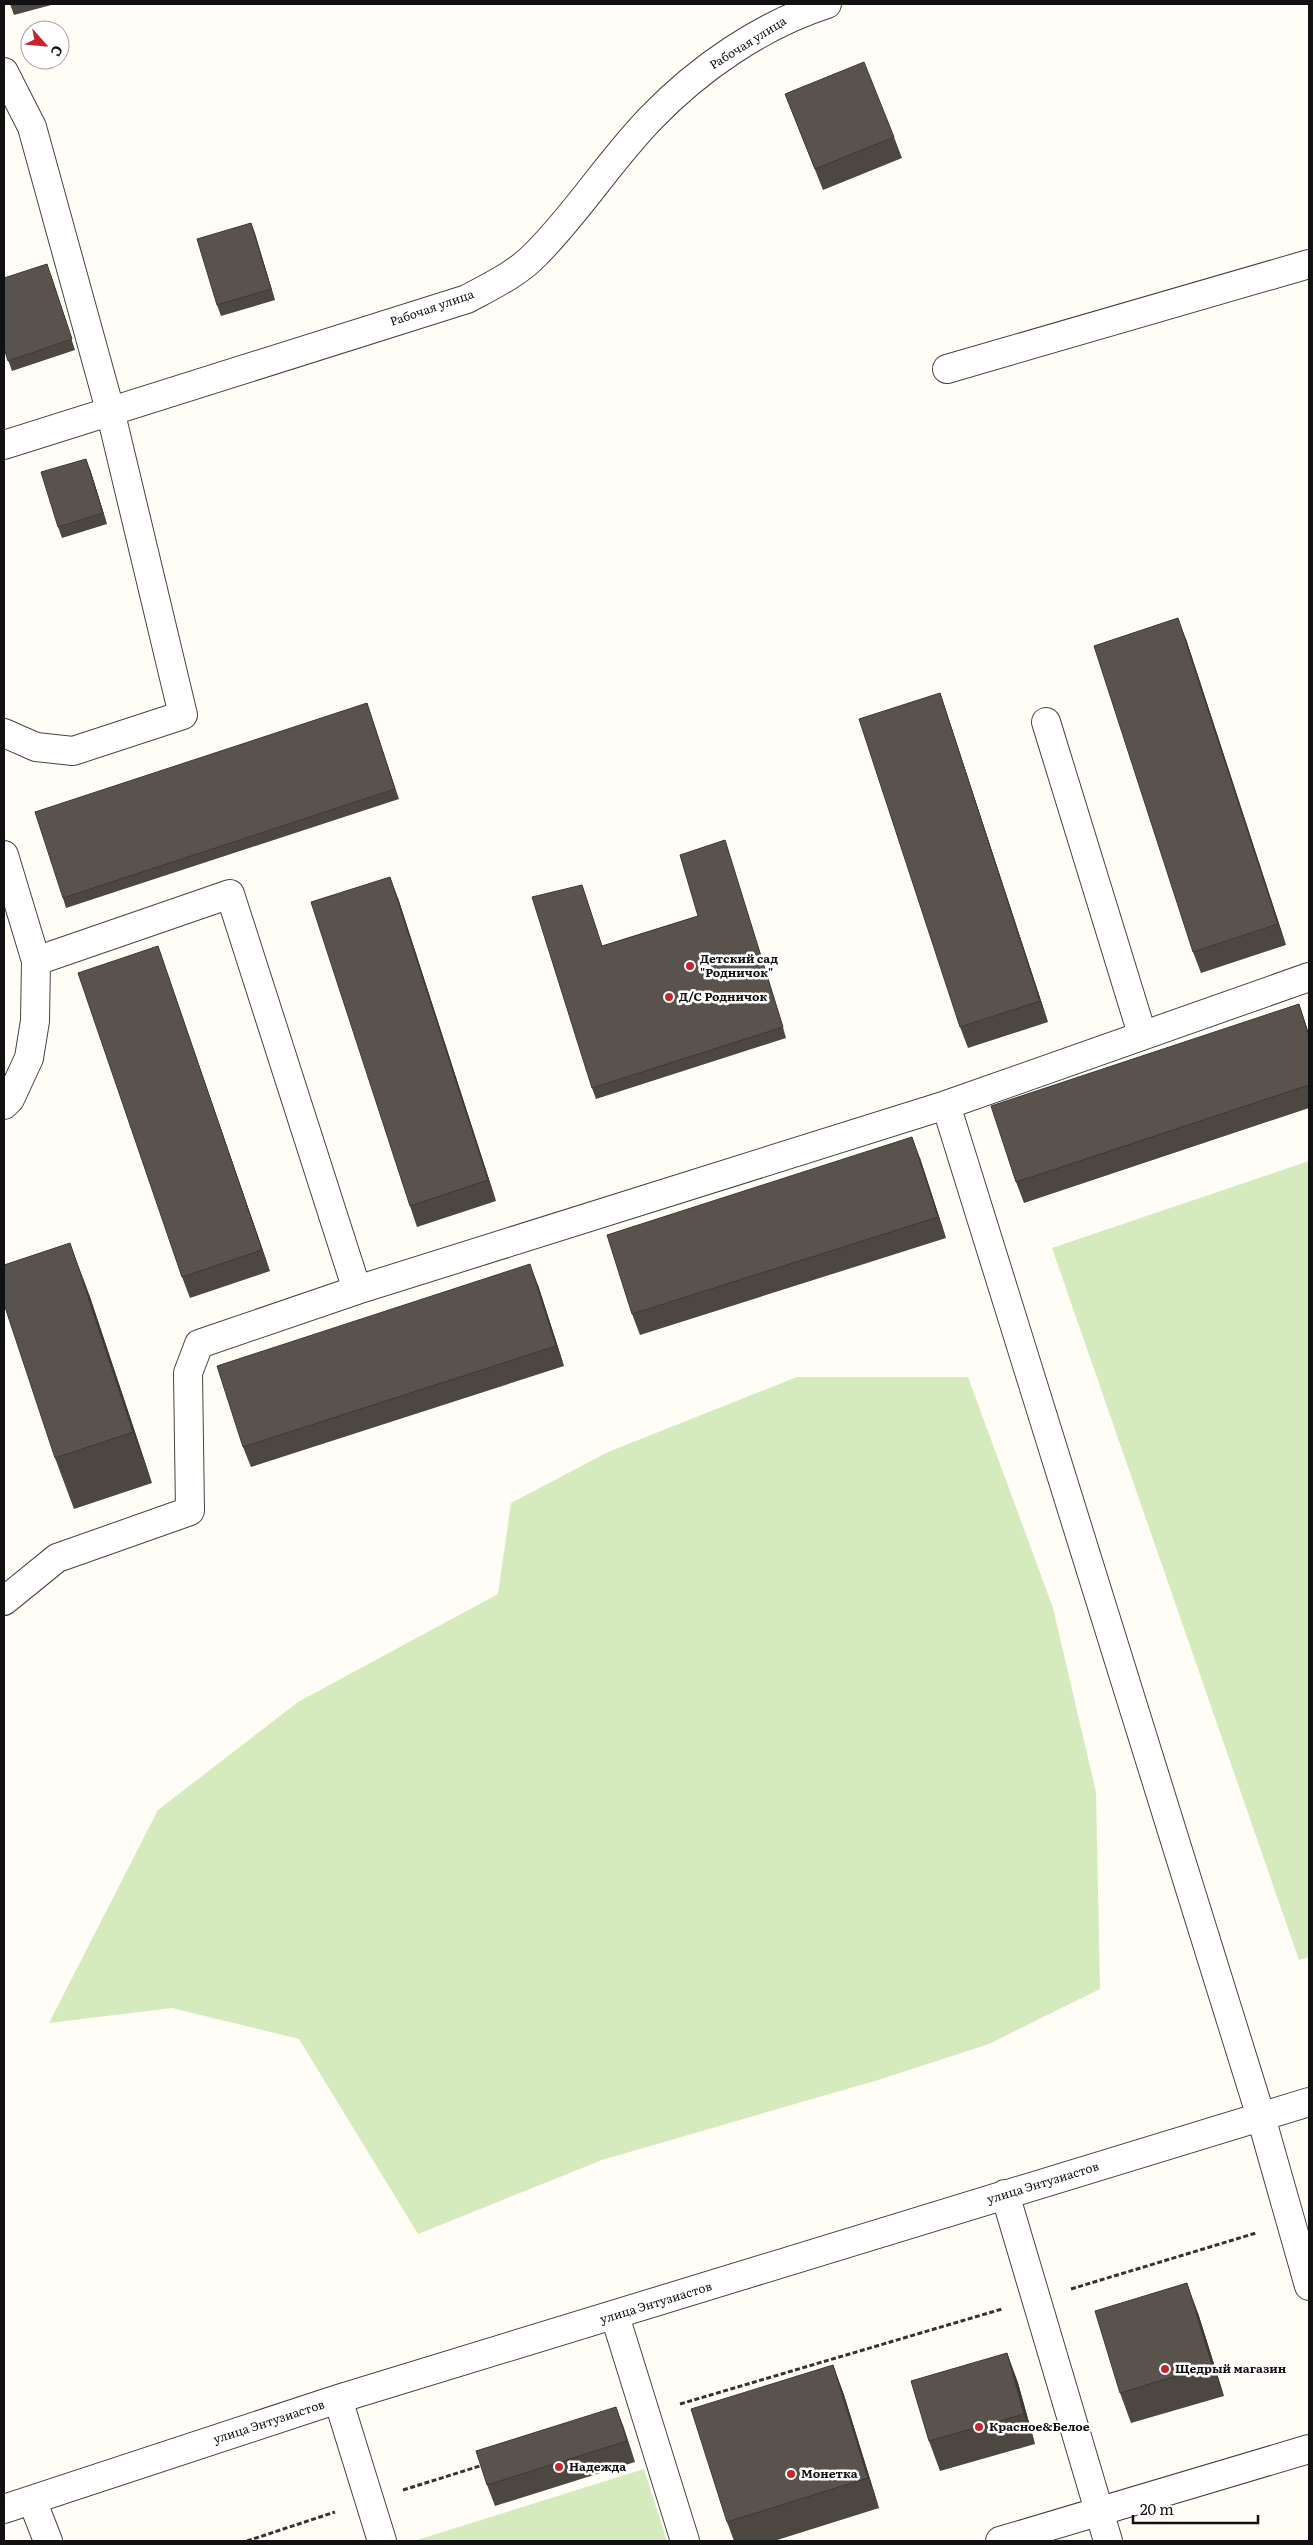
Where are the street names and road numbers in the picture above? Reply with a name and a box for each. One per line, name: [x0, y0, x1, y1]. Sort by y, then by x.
street label: Рабочая улица: [706, 11, 790, 73]
street label: Рабочая улица: [387, 284, 477, 330]
street label: улица Энтузиастов: [985, 2156, 1101, 2208]
street label: улица Энтузиастов: [598, 2276, 714, 2328]
street label: улица Энтузиастов: [211, 2394, 327, 2448]

